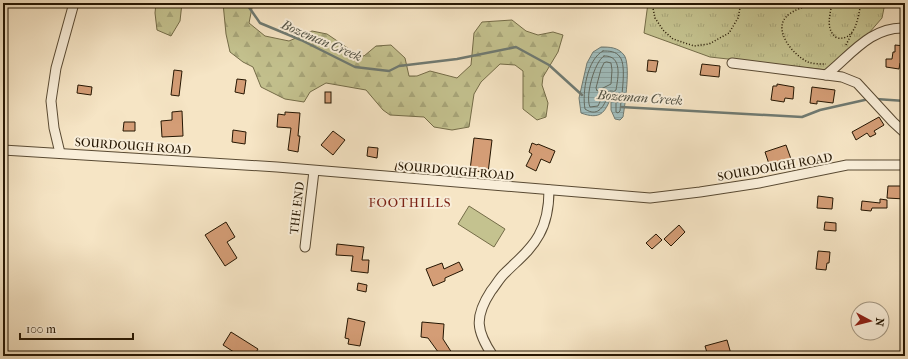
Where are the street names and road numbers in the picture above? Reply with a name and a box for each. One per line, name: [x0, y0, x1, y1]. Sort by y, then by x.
street label: SOURDOUGH ROAD: [74, 135, 192, 157]
street label: SOURDOUGH ROAD: [716, 150, 834, 184]
street label: SOURDOUGH ROAD: [397, 159, 515, 183]
street label: THE END: [287, 181, 307, 235]

